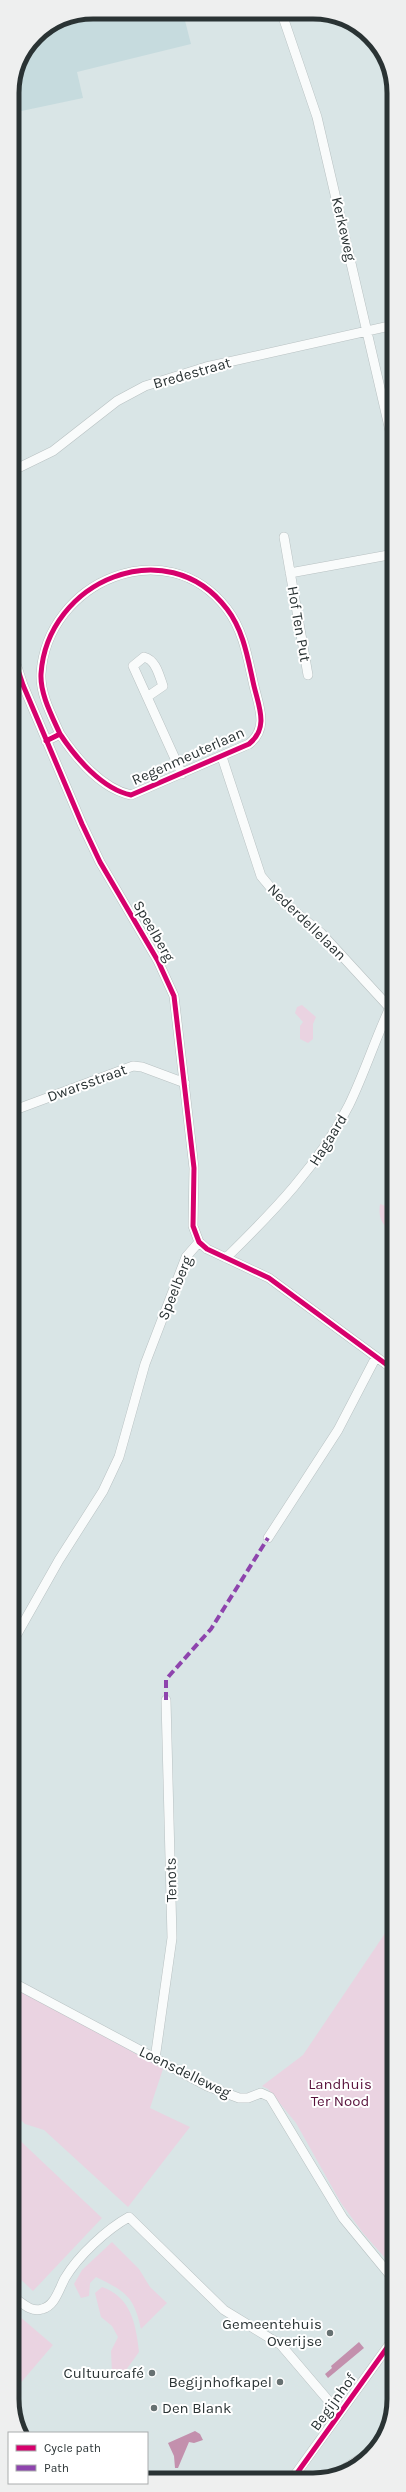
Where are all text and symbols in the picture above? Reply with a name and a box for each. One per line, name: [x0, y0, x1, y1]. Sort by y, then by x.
street label: Kerkeweg: [328, 195, 360, 263]
street label: Bredestraat: [151, 353, 233, 393]
street label: Hof Ten Put: [283, 585, 315, 664]
street label: Regenmeuterlaan: [129, 723, 247, 789]
street label: Nederdellelaan: [264, 880, 350, 964]
street label: Speelberg: [129, 897, 179, 965]
street label: Dwarsstraat: [45, 1060, 130, 1106]
street label: Hagaard: [305, 1111, 351, 1169]
street label: Speelberg: [154, 1253, 196, 1323]
street label: Tenots: [162, 1857, 180, 1903]
street label: Loensdelleweg: [136, 2042, 234, 2102]
park label: Landhuis Ter Nood: [308, 2075, 372, 2110]
place label: Gemeentehuis Overijse: [222, 2315, 322, 2350]
marker: Gemeentehuis Overijse: [325, 2328, 335, 2338]
place label: Cultuurcafé: [63, 2364, 144, 2382]
marker: Cultuurcafé: [147, 2368, 157, 2378]
street label: Begijnhof: [306, 2369, 360, 2434]
place label: Begijnhofkapel: [169, 2373, 272, 2391]
marker: Begijnhofkapel: [275, 2377, 285, 2387]
place label: Den Blank: [162, 2399, 232, 2417]
marker: Den Blank: [149, 2403, 159, 2413]
legend: [8, 2432, 148, 2484]
text: Cycle path: [44, 2441, 101, 2455]
text: Path: [44, 2461, 69, 2475]

